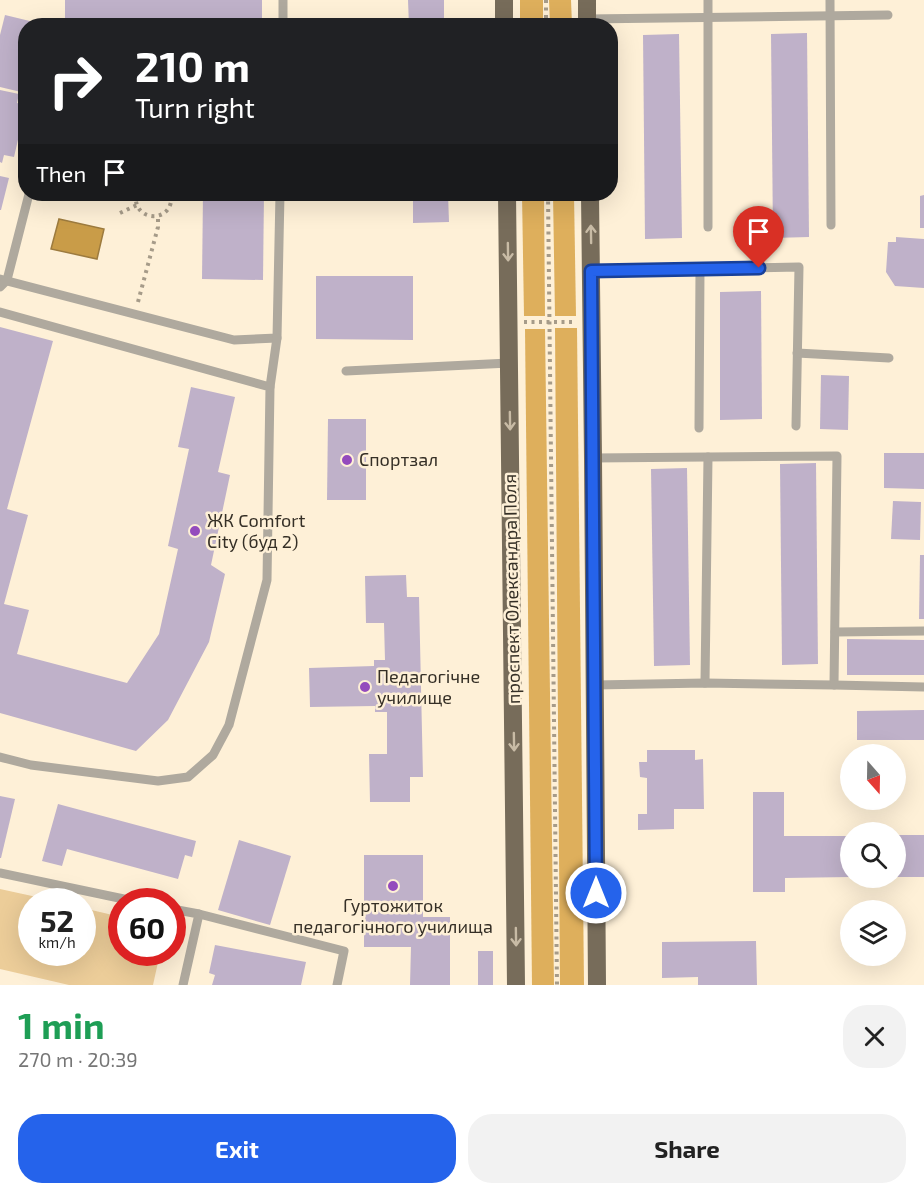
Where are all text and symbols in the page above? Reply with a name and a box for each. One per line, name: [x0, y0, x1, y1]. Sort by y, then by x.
text: 210 m: [135, 40, 250, 90]
icon: right: [36, 42, 114, 120]
text: Turn right: [135, 91, 255, 123]
icon: arrive: [98, 156, 131, 189]
text: Then: [36, 160, 86, 186]
pin: [733, 206, 784, 268]
icon: arrive: [742, 215, 775, 248]
one-way arrow: [585, 224, 596, 244]
one-way arrow: [502, 241, 513, 261]
one-way arrow: [504, 411, 516, 431]
place label: Спортзал: [359, 448, 438, 470]
marker: Спортзал: [340, 453, 354, 467]
street label: проспект Олександра Поля: [498, 474, 524, 704]
place label: ЖК Comfort City (буд 2): [207, 509, 306, 552]
marker: ЖК Comfort City (буд 2): [188, 524, 202, 538]
place label: Педагогічне училище: [377, 665, 480, 708]
marker: Педагогічне училище: [358, 680, 372, 694]
one-way arrow: [508, 732, 519, 752]
north arrow: [840, 744, 906, 810]
map controls: [840, 744, 906, 966]
button: search: [840, 822, 906, 888]
position arrow: [564, 861, 628, 925]
marker: Гуртожиток педагогічного училища: [386, 879, 400, 893]
speed limit sign: 60: [108, 888, 186, 966]
place label: Гуртожиток педагогічного училища: [293, 894, 493, 937]
button: layers: [840, 900, 906, 966]
text: 52: [40, 902, 74, 938]
one-way arrow: [510, 927, 522, 947]
text: km/h: [38, 933, 76, 951]
text: 1 min: [18, 1003, 105, 1046]
button: close: [843, 1005, 906, 1068]
text: 270 m · 20:39: [18, 1047, 138, 1071]
button: Exit: [18, 1114, 456, 1183]
button: Share: [468, 1114, 906, 1183]

